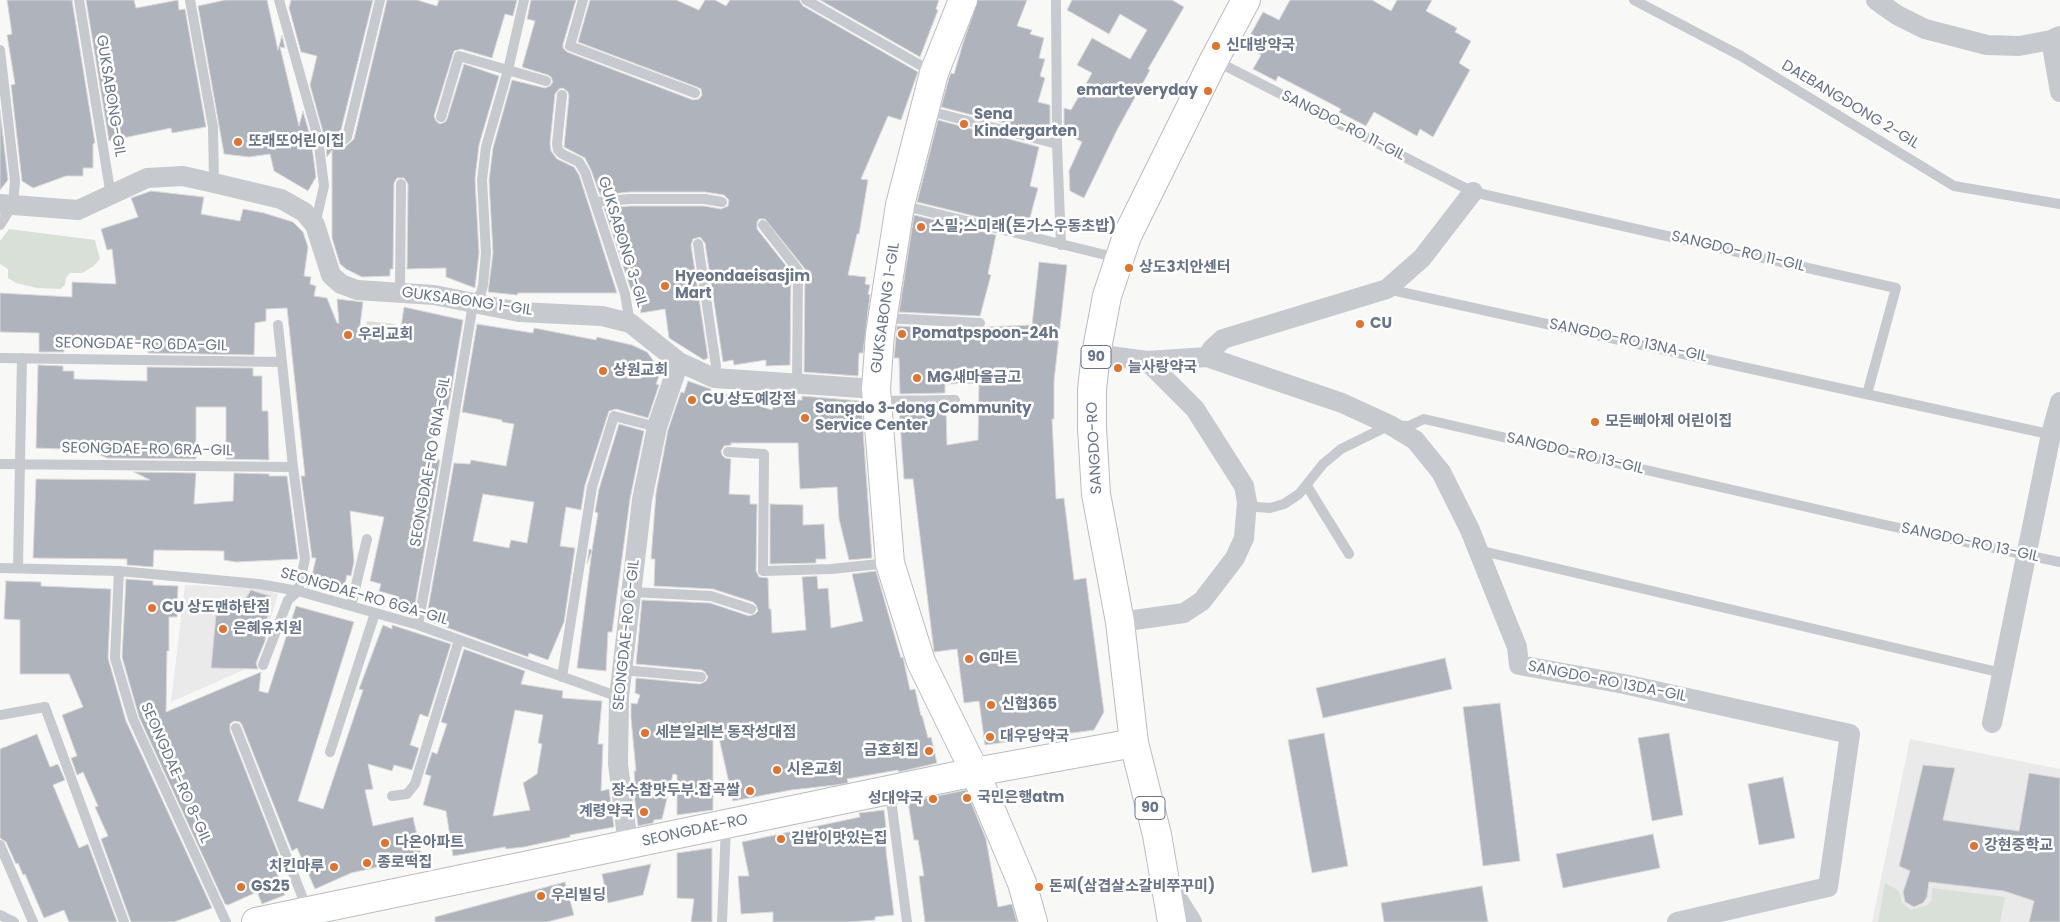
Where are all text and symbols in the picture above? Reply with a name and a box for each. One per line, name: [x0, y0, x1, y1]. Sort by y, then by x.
street label: GUKSABONG-GIL: [91, 34, 129, 158]
place label: 신대방약국: [1226, 37, 1295, 55]
marker: 신대방약국: [1210, 40, 1222, 52]
street label: DAEBANGDONG 2-GIL: [1778, 57, 1922, 153]
place label: emarteveryday: [1077, 82, 1198, 100]
marker: emarteveryday: [1202, 85, 1214, 97]
street label: SANGDO-RO 11-GIL: [1278, 87, 1408, 165]
place label: Sena Kindergarten: [974, 106, 1077, 141]
marker: Sena Kindergarten: [958, 118, 970, 130]
place label: 또래또어린이집: [248, 133, 345, 151]
marker: 또래또어린이집: [232, 136, 244, 148]
street label: GUKSABONG 3-GIL: [594, 174, 650, 310]
place label: 스밀;스미래(돈가스우동초밥): [931, 218, 1116, 236]
marker: 스밀;스미래(돈가스우동초밥): [915, 221, 927, 233]
street label: SANGDO-RO 11-GIL: [1670, 228, 1806, 276]
street label: GUKSABONG 1-GIL: [868, 241, 904, 375]
place label: 상도3치안센터: [1139, 259, 1231, 277]
marker: 상도3치안센터: [1123, 262, 1135, 274]
place label: Hyeondaeisasjim Mart: [675, 268, 810, 303]
marker: Hyeondaeisasjim Mart: [659, 280, 671, 292]
street label: GUKSABONG 1-GIL: [400, 284, 534, 320]
place label: CU: [1370, 315, 1392, 333]
street label: SANGDO-RO 13NA-GIL: [1547, 315, 1709, 367]
marker: CU: [1354, 318, 1366, 330]
place label: Pomatpspoon-24h: [912, 325, 1059, 343]
place label: 우리교회: [358, 326, 413, 344]
marker: Pomatpspoon-24h: [896, 328, 908, 340]
marker: 우리교회: [342, 329, 354, 341]
street label: SEONGDAE-RO 6DA-GIL: [55, 334, 227, 356]
road number: 90: [1081, 346, 1111, 368]
place label: 늘사랑약국: [1128, 359, 1197, 377]
place label: 상원교회: [613, 362, 668, 380]
marker: 늘사랑약국: [1112, 362, 1124, 374]
marker: 상원교회: [597, 365, 609, 377]
place label: MG새마을금고: [927, 369, 1021, 387]
marker: MG새마을금고: [911, 372, 923, 384]
street label: SEONGDAE-RO 6NA-GIL: [407, 376, 455, 548]
place label: CU 상도예강점: [702, 391, 796, 409]
marker: CU 상도예강점: [686, 394, 698, 406]
place label: Sangdo 3-dong Community Service Center: [815, 400, 1032, 435]
street label: SANGDO-RO: [1084, 401, 1106, 495]
marker: Sangdo 3-dong Community Service Center: [799, 412, 811, 424]
place label: 모든삐아제 어린이집: [1605, 413, 1732, 431]
marker: 모든삐아제 어린이집: [1589, 416, 1601, 428]
street label: SANGDO-RO 13-GIL: [1505, 429, 1645, 479]
street label: SEONGDAE-RO 6RA-GIL: [61, 440, 233, 460]
street label: SANGDO-RO 13-GIL: [1899, 520, 2041, 566]
street label: SEONGDAE-RO 6-GIL: [610, 559, 644, 711]
street label: SEONGDAE-RO 6GA-GIL: [278, 564, 450, 630]
place label: CU 상도맨하탄점: [162, 599, 270, 617]
marker: CU 상도맨하탄점: [146, 602, 158, 614]
place label: 은혜유치원: [233, 620, 302, 638]
marker: 은혜유치원: [217, 623, 229, 635]
place label: G마트: [979, 650, 1018, 668]
marker: G마트: [963, 653, 975, 665]
street label: SANGDO-RO 13DA-GIL: [1526, 658, 1688, 706]
place label: 신협365: [1001, 696, 1057, 714]
marker: 신협365: [985, 699, 997, 711]
street label: SEONGDAE-RO 8-GIL: [136, 700, 214, 846]
place label: 세븐일레븐 동작성대점: [655, 724, 796, 742]
marker: 세븐일레븐 동작성대점: [639, 727, 651, 739]
place label: 대우당약국: [1000, 728, 1069, 746]
marker: 대우당약국: [984, 731, 996, 743]
place label: 금호회집: [864, 742, 919, 760]
marker: 금호회집: [923, 745, 935, 757]
place label: 시온교회: [787, 761, 842, 779]
marker: 시온교회: [771, 764, 783, 776]
place label: 장수참맛두부.잡곡쌀: [612, 782, 740, 800]
marker: 장수참맛두부.잡곡쌀: [744, 785, 756, 797]
place label: 국민은행atm: [977, 789, 1064, 807]
place label: 성대약국: [868, 790, 923, 808]
marker: 국민은행atm: [961, 792, 973, 804]
marker: 성대약국: [927, 793, 939, 805]
road number: 90: [1135, 796, 1165, 820]
place label: 계령약국: [579, 803, 634, 821]
marker: 계령약국: [638, 806, 650, 818]
street label: SEONGDAE-RO: [640, 811, 750, 851]
place label: 김밥이맛있는집: [791, 830, 888, 848]
marker: 김밥이맛있는집: [775, 833, 787, 845]
place label: 다온아파트: [395, 834, 464, 852]
marker: 다온아파트: [379, 837, 391, 849]
place label: 강현중학교: [1984, 837, 2053, 855]
marker: 강현중학교: [1968, 840, 1980, 852]
place label: 종로떡집: [377, 854, 432, 872]
marker: 종로떡집: [361, 857, 373, 869]
place label: 치킨마루: [269, 858, 324, 876]
marker: 치킨마루: [328, 861, 340, 873]
place label: GS25: [251, 878, 290, 896]
place label: 돈찌(삼겹살소갈비쭈꾸미): [1049, 878, 1215, 896]
marker: GS25: [235, 881, 247, 893]
marker: 돈찌(삼겹살소갈비쭈꾸미): [1033, 881, 1045, 893]
place label: 우리빌딩: [551, 887, 606, 905]
marker: 우리빌딩: [535, 890, 547, 902]

